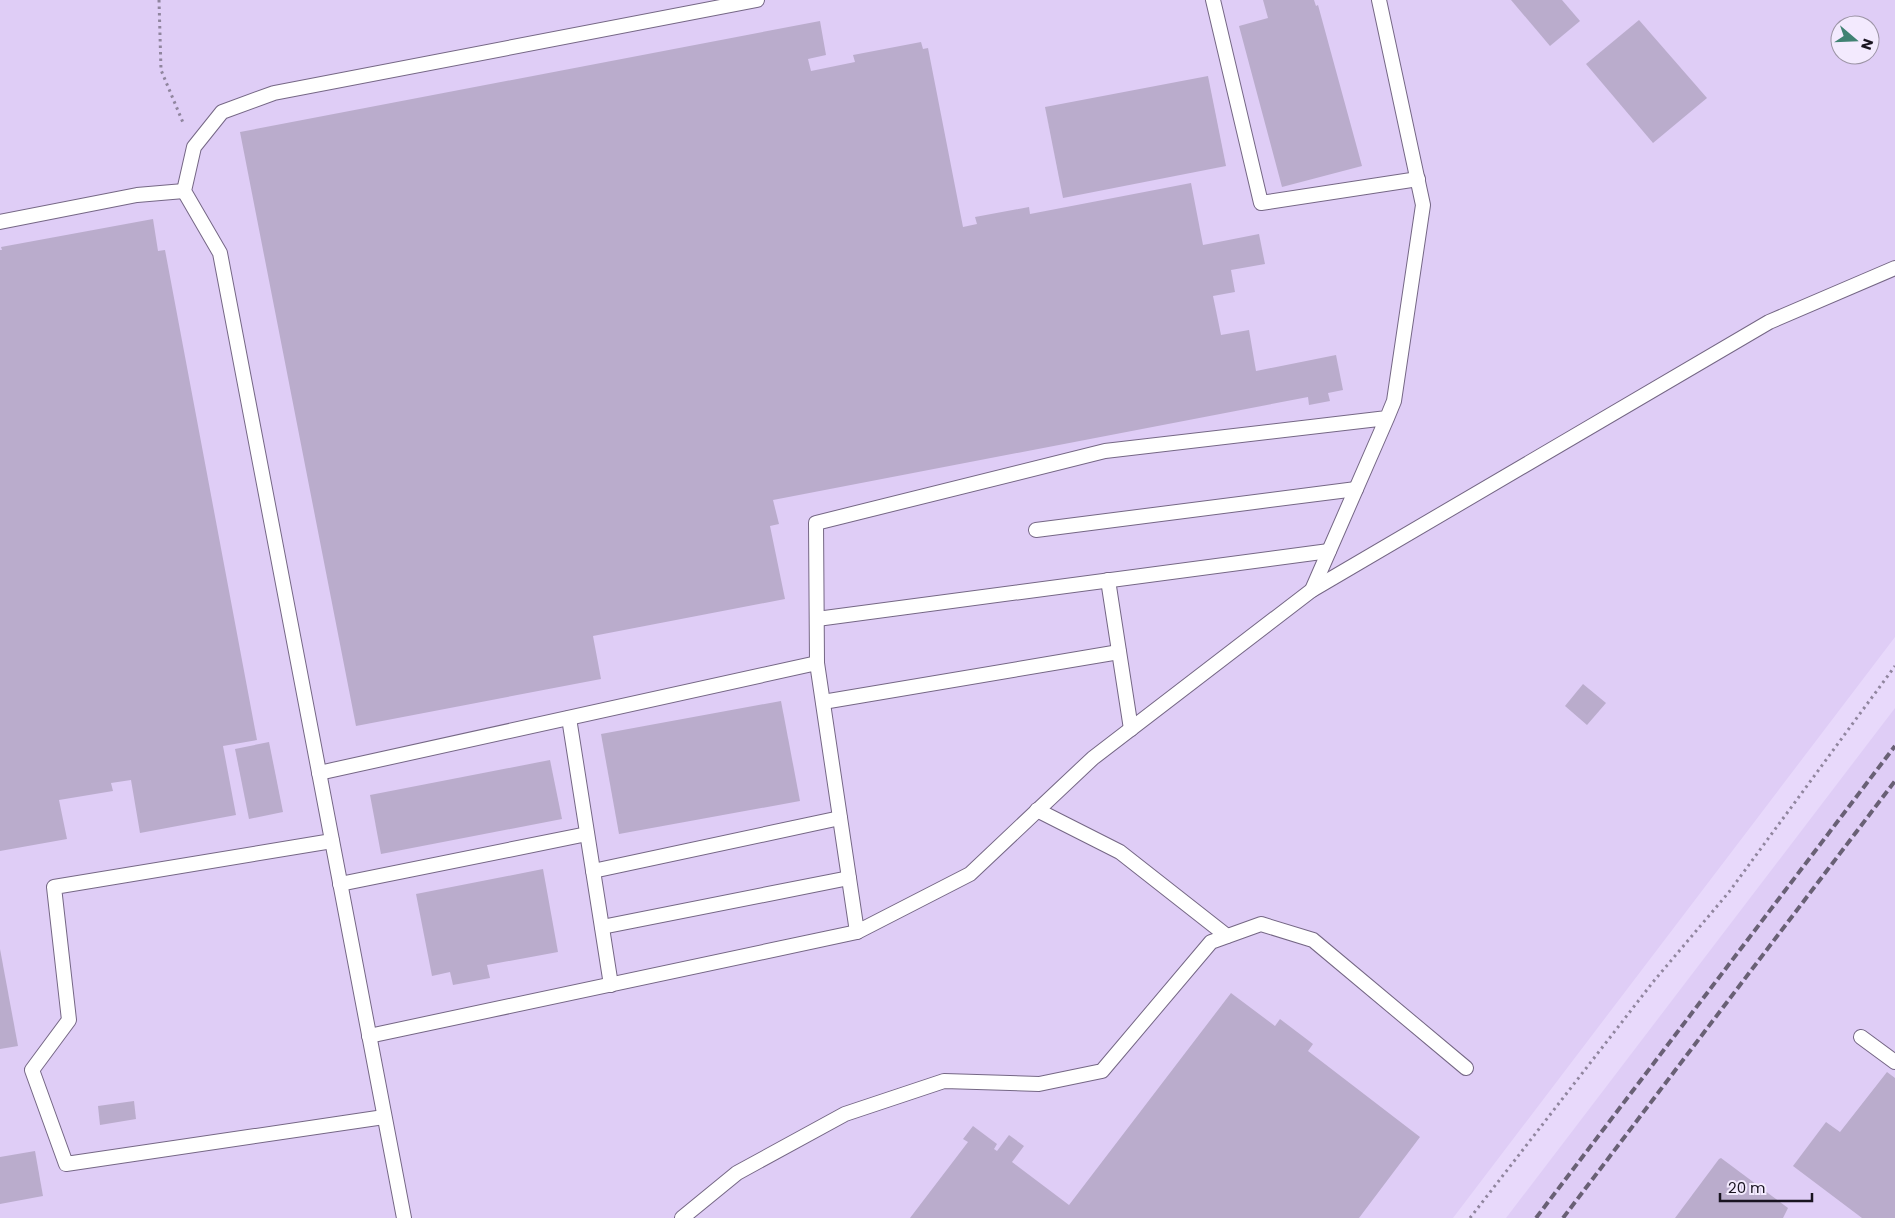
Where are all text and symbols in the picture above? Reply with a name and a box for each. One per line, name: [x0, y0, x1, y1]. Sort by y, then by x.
north arrow: [1830, 15, 1880, 65]
text: N: [1856, 36, 1878, 52]
scale bar: [1720, 1170, 1812, 1202]
text: 20 m: [1728, 1177, 1766, 1198]

